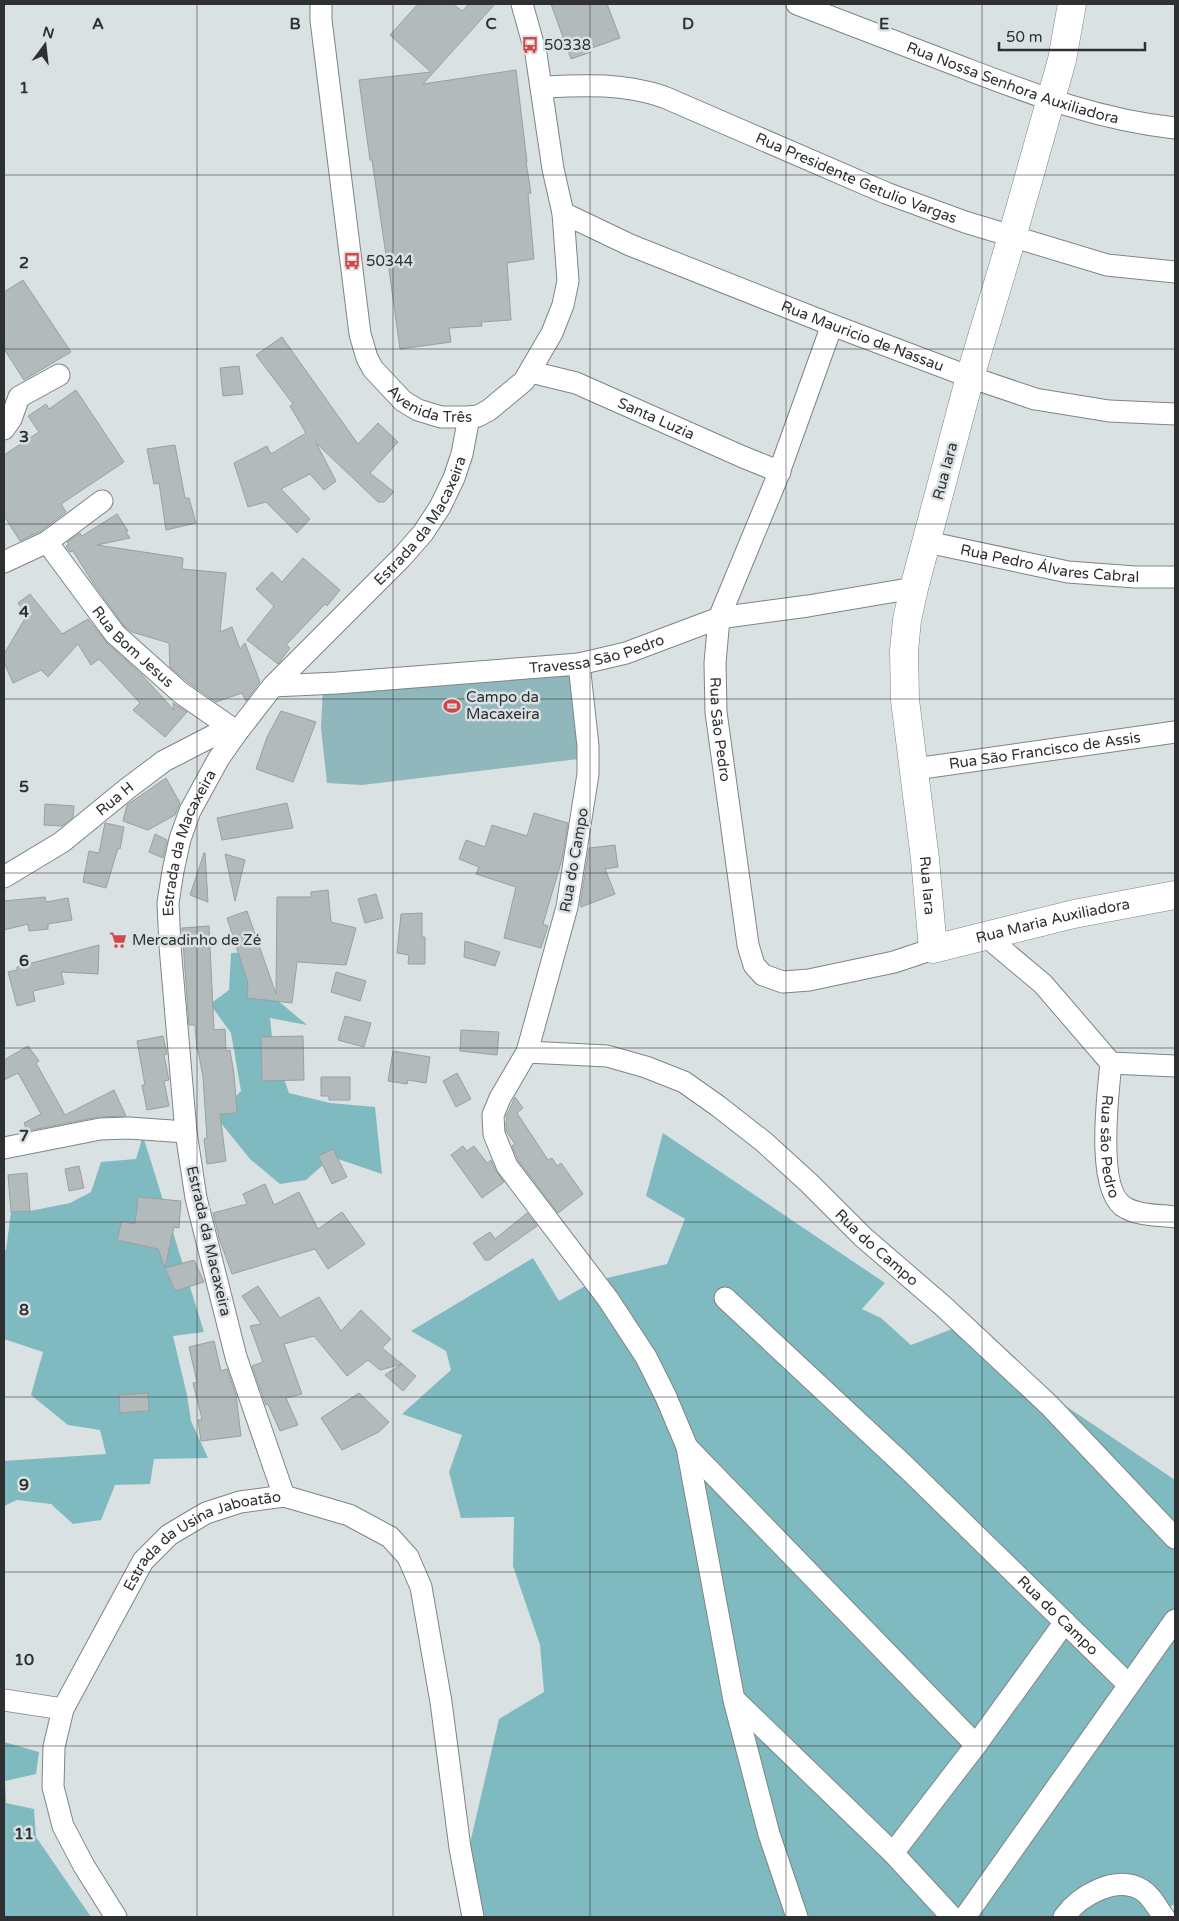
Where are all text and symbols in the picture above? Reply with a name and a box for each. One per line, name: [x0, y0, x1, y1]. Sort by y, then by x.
text: A: [92, 14, 104, 34]
text: B: [289, 14, 301, 34]
text: C: [485, 14, 497, 34]
text: D: [682, 14, 694, 34]
text: E: [879, 14, 889, 34]
north arrow: [20, 20, 70, 70]
scale bar: [999, 20, 1145, 52]
text: N: [41, 23, 56, 43]
text: 50 m: [1006, 28, 1043, 46]
bus stop icon: 50338: [520, 35, 540, 55]
place label: 50338: [544, 36, 591, 54]
street label: Rua Nossa Senhora Auxiliadora: [904, 38, 1121, 128]
text: 1: [19, 78, 29, 98]
street label: Rua Presidente Getulio Vargas: [753, 129, 959, 227]
bus stop icon: 50344: [342, 251, 362, 271]
place label: 50344: [366, 252, 413, 270]
text: 2: [19, 253, 29, 273]
street label: Rua Mauricio de Nassau: [779, 297, 946, 375]
street label: Avenida Três: [384, 381, 472, 426]
street label: Santa Luzia: [615, 394, 697, 443]
text: 3: [19, 427, 29, 447]
street label: Rua Iara: [929, 440, 961, 502]
street label: Estrada da Macaxeira: [370, 454, 470, 589]
street label: Rua Pedro Álvares Cabral: [959, 540, 1139, 586]
text: 4: [19, 602, 29, 622]
street label: Rua Bom Jesus: [88, 602, 177, 691]
street label: Travessa São Pedro: [528, 630, 667, 677]
street label: Rua São Pedro: [706, 677, 734, 783]
place label: Campo da Macaxeira: [466, 688, 540, 723]
sports icon: Campo da Macaxeira: [442, 696, 462, 716]
street label: Rua São Francisco de Assis: [948, 728, 1142, 773]
street label: Estrada da Macaxeira: [159, 767, 220, 917]
text: 5: [19, 777, 29, 797]
street label: Rua H: [92, 778, 137, 820]
street label: Rua do Campo: [556, 806, 592, 914]
street label: Rua Iara: [916, 855, 939, 916]
street label: Rua Maria Auxiliadora: [974, 895, 1131, 947]
supermarket icon: Mercadinho de Zé: [108, 930, 128, 950]
place label: Mercadinho de Zé: [132, 931, 261, 949]
text: 6: [19, 951, 29, 971]
street label: Rua são Pedro: [1097, 1094, 1124, 1201]
text: 7: [19, 1126, 29, 1146]
street label: Estrada da Macaxeira: [183, 1164, 235, 1318]
street label: Rua do Campo: [831, 1205, 922, 1290]
text: 8: [19, 1300, 29, 1320]
text: 9: [19, 1475, 29, 1495]
street label: Estrada da Usina Jaboatão: [120, 1488, 282, 1594]
street label: Rua do Campo: [1014, 1572, 1102, 1659]
text: 10: [14, 1650, 34, 1670]
text: 11: [14, 1824, 34, 1844]

